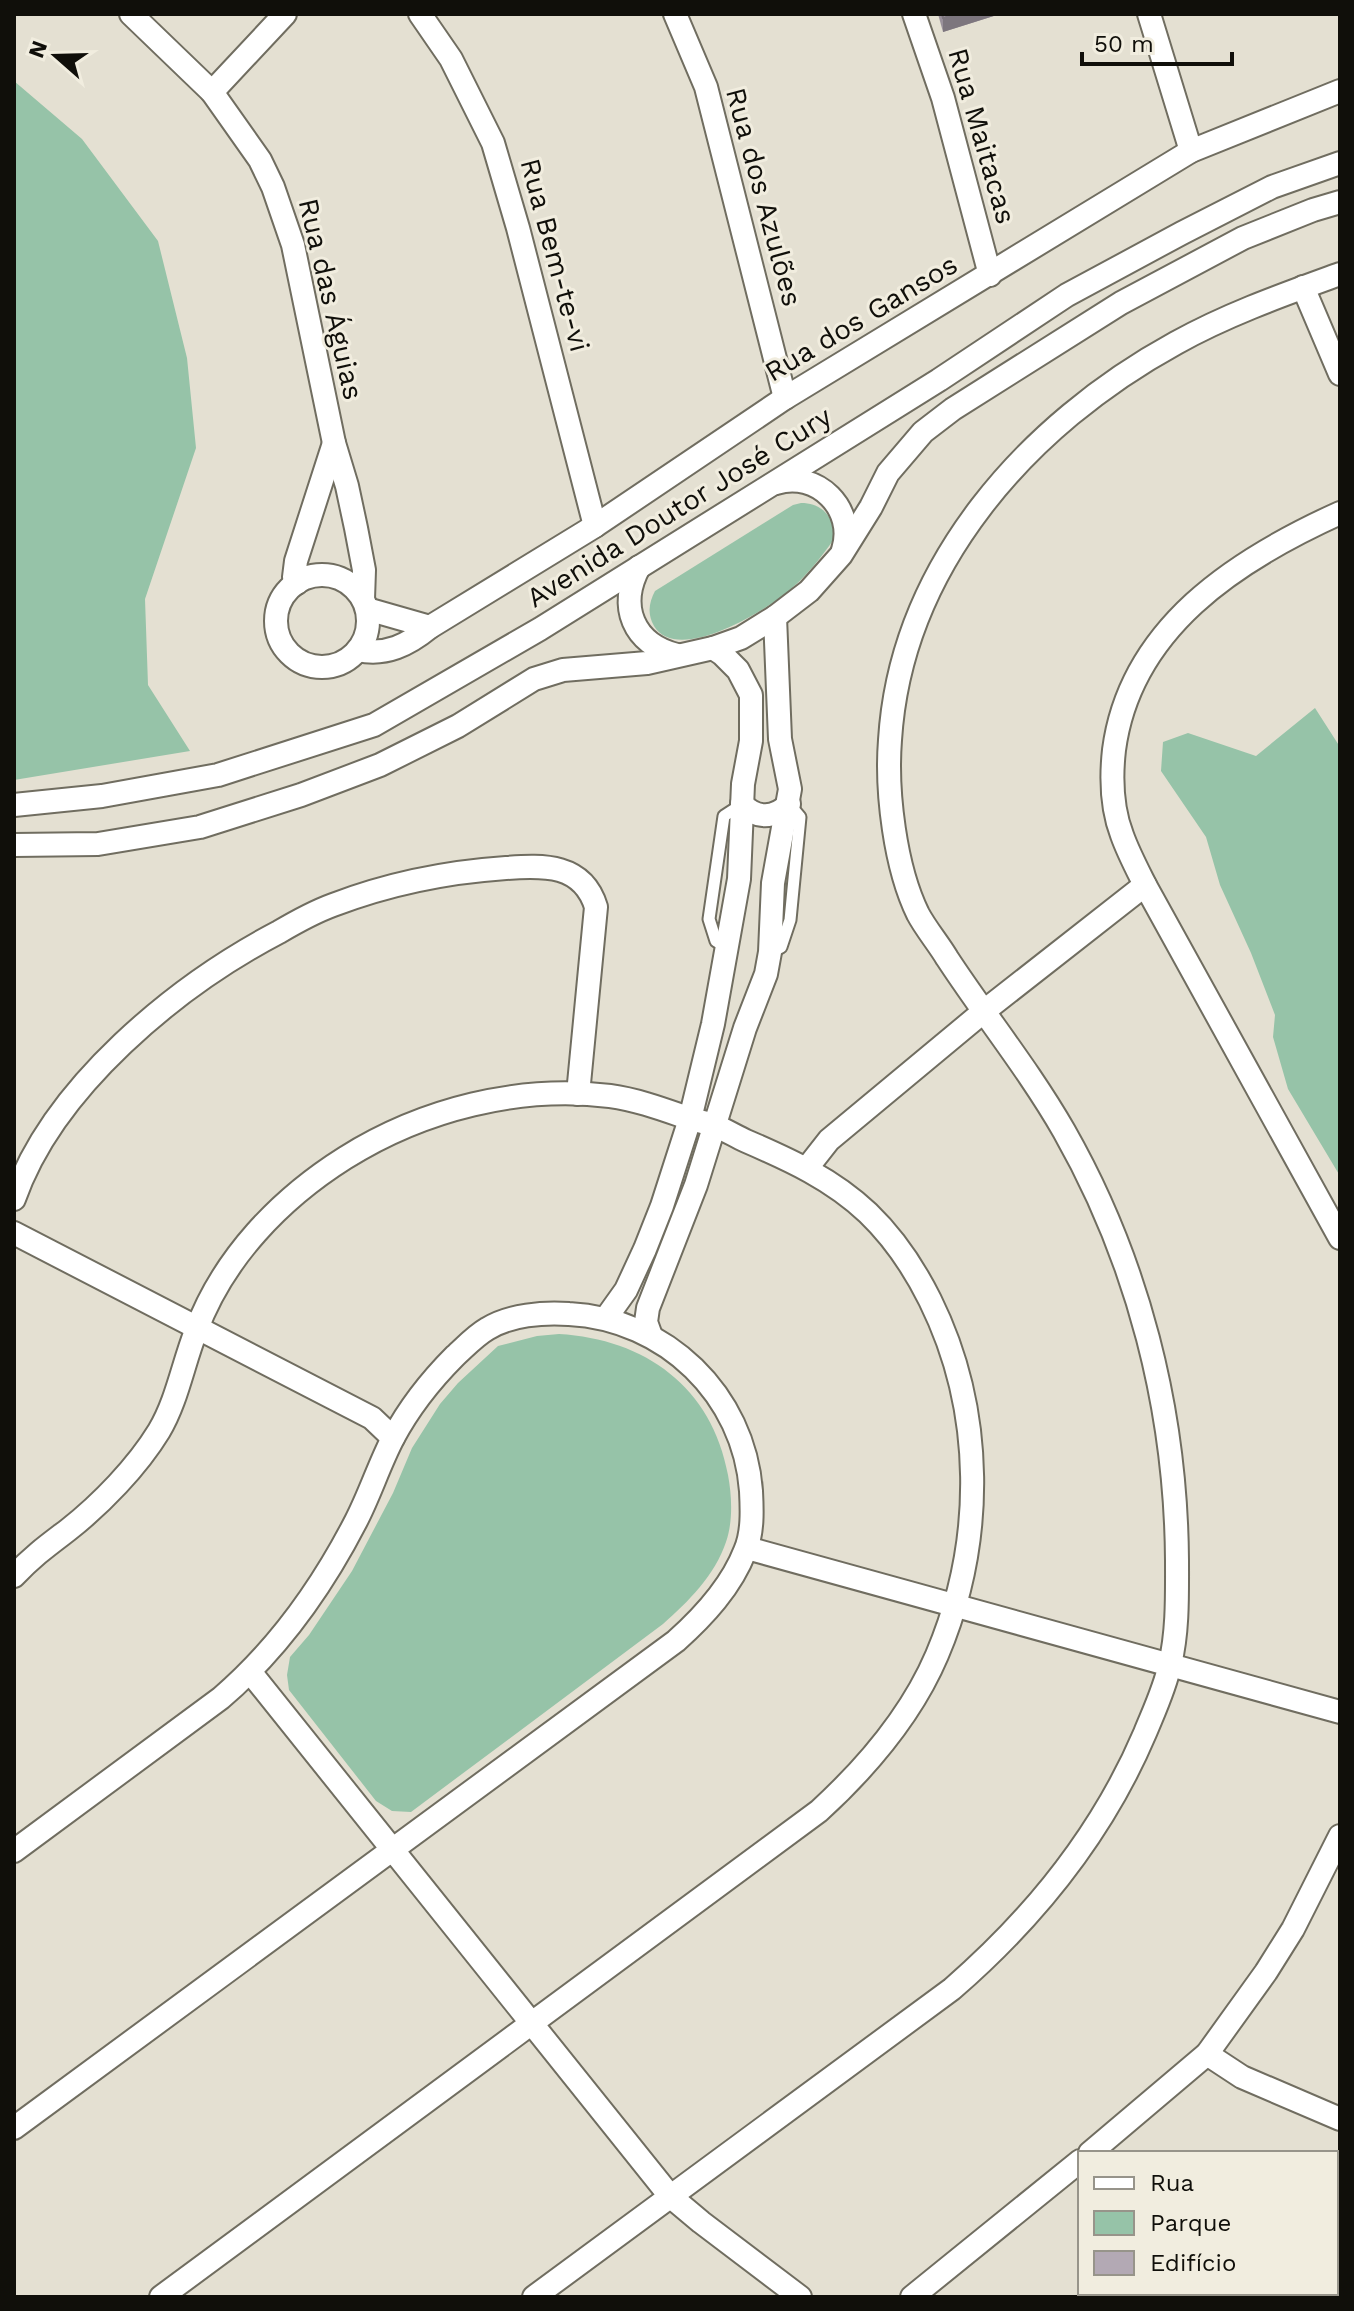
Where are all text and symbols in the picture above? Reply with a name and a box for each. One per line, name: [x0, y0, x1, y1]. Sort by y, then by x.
north arrow: [16, 16, 96, 96]
scale bar: [1082, 16, 1232, 66]
text: 50 m: [1094, 30, 1154, 58]
text: N: [23, 37, 52, 61]
street label: Rua Maitacas: [941, 44, 1023, 228]
street label: Rua dos Azulões: [719, 84, 809, 310]
street label: Rua Bem-te-vi: [513, 155, 597, 355]
street label: Rua das Águias: [292, 195, 370, 403]
street label: Rua dos Gansos: [759, 248, 963, 388]
street label: Avenida Doutor José Cury: [521, 399, 838, 615]
legend: [1078, 2151, 1338, 2295]
text: Rua: [1150, 2169, 1194, 2197]
text: Parque: [1150, 2209, 1231, 2237]
text: Edifício: [1150, 2249, 1236, 2277]

